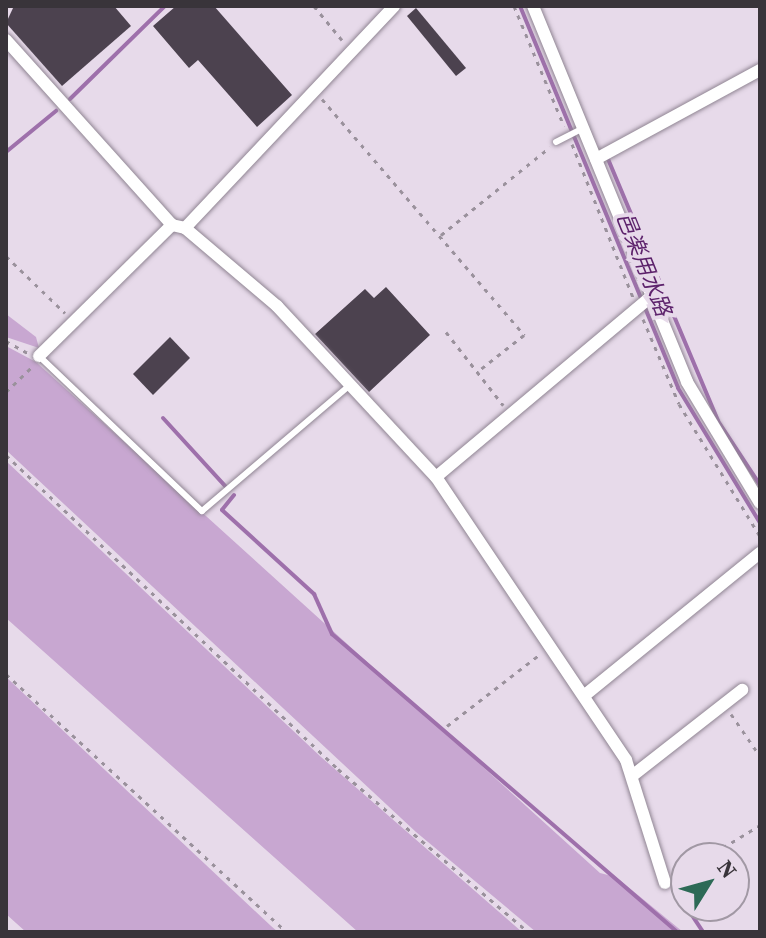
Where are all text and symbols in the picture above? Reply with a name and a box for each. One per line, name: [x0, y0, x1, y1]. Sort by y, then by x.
water label: 邑楽用水路: [611, 208, 677, 320]
north arrow: [670, 842, 750, 922]
text: N: [711, 853, 744, 884]

